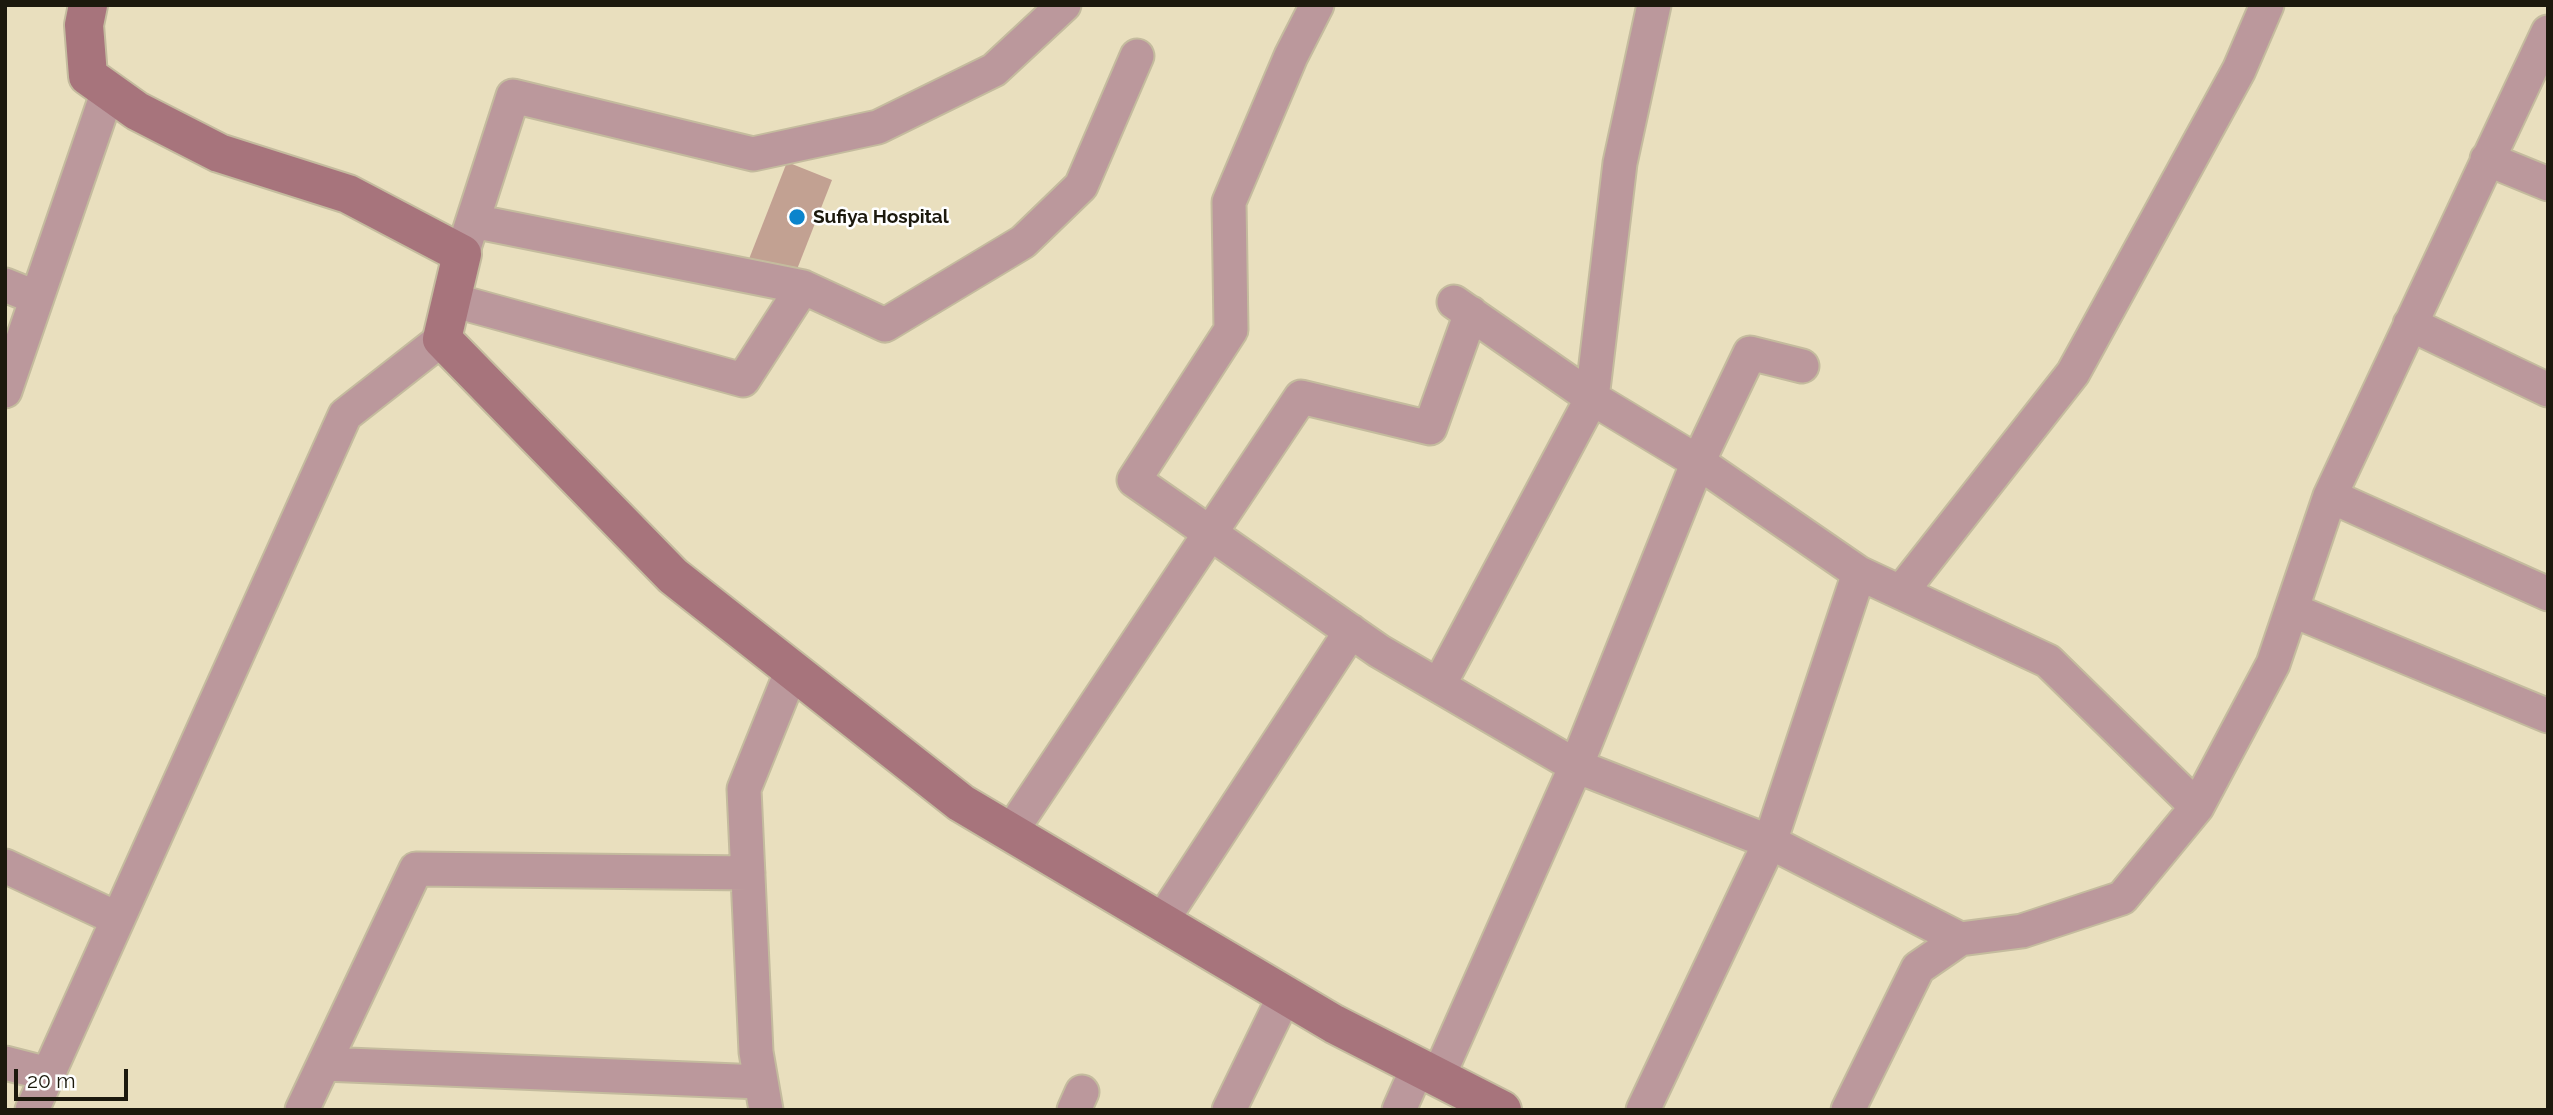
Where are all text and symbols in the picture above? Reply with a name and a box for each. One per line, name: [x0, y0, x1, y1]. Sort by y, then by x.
place label: Sufiya Hospital: [813, 206, 949, 228]
marker: Sufiya Hospital: [787, 207, 807, 227]
scale bar: [18, 1056, 131, 1100]
text: 20 m: [27, 1068, 75, 1093]

